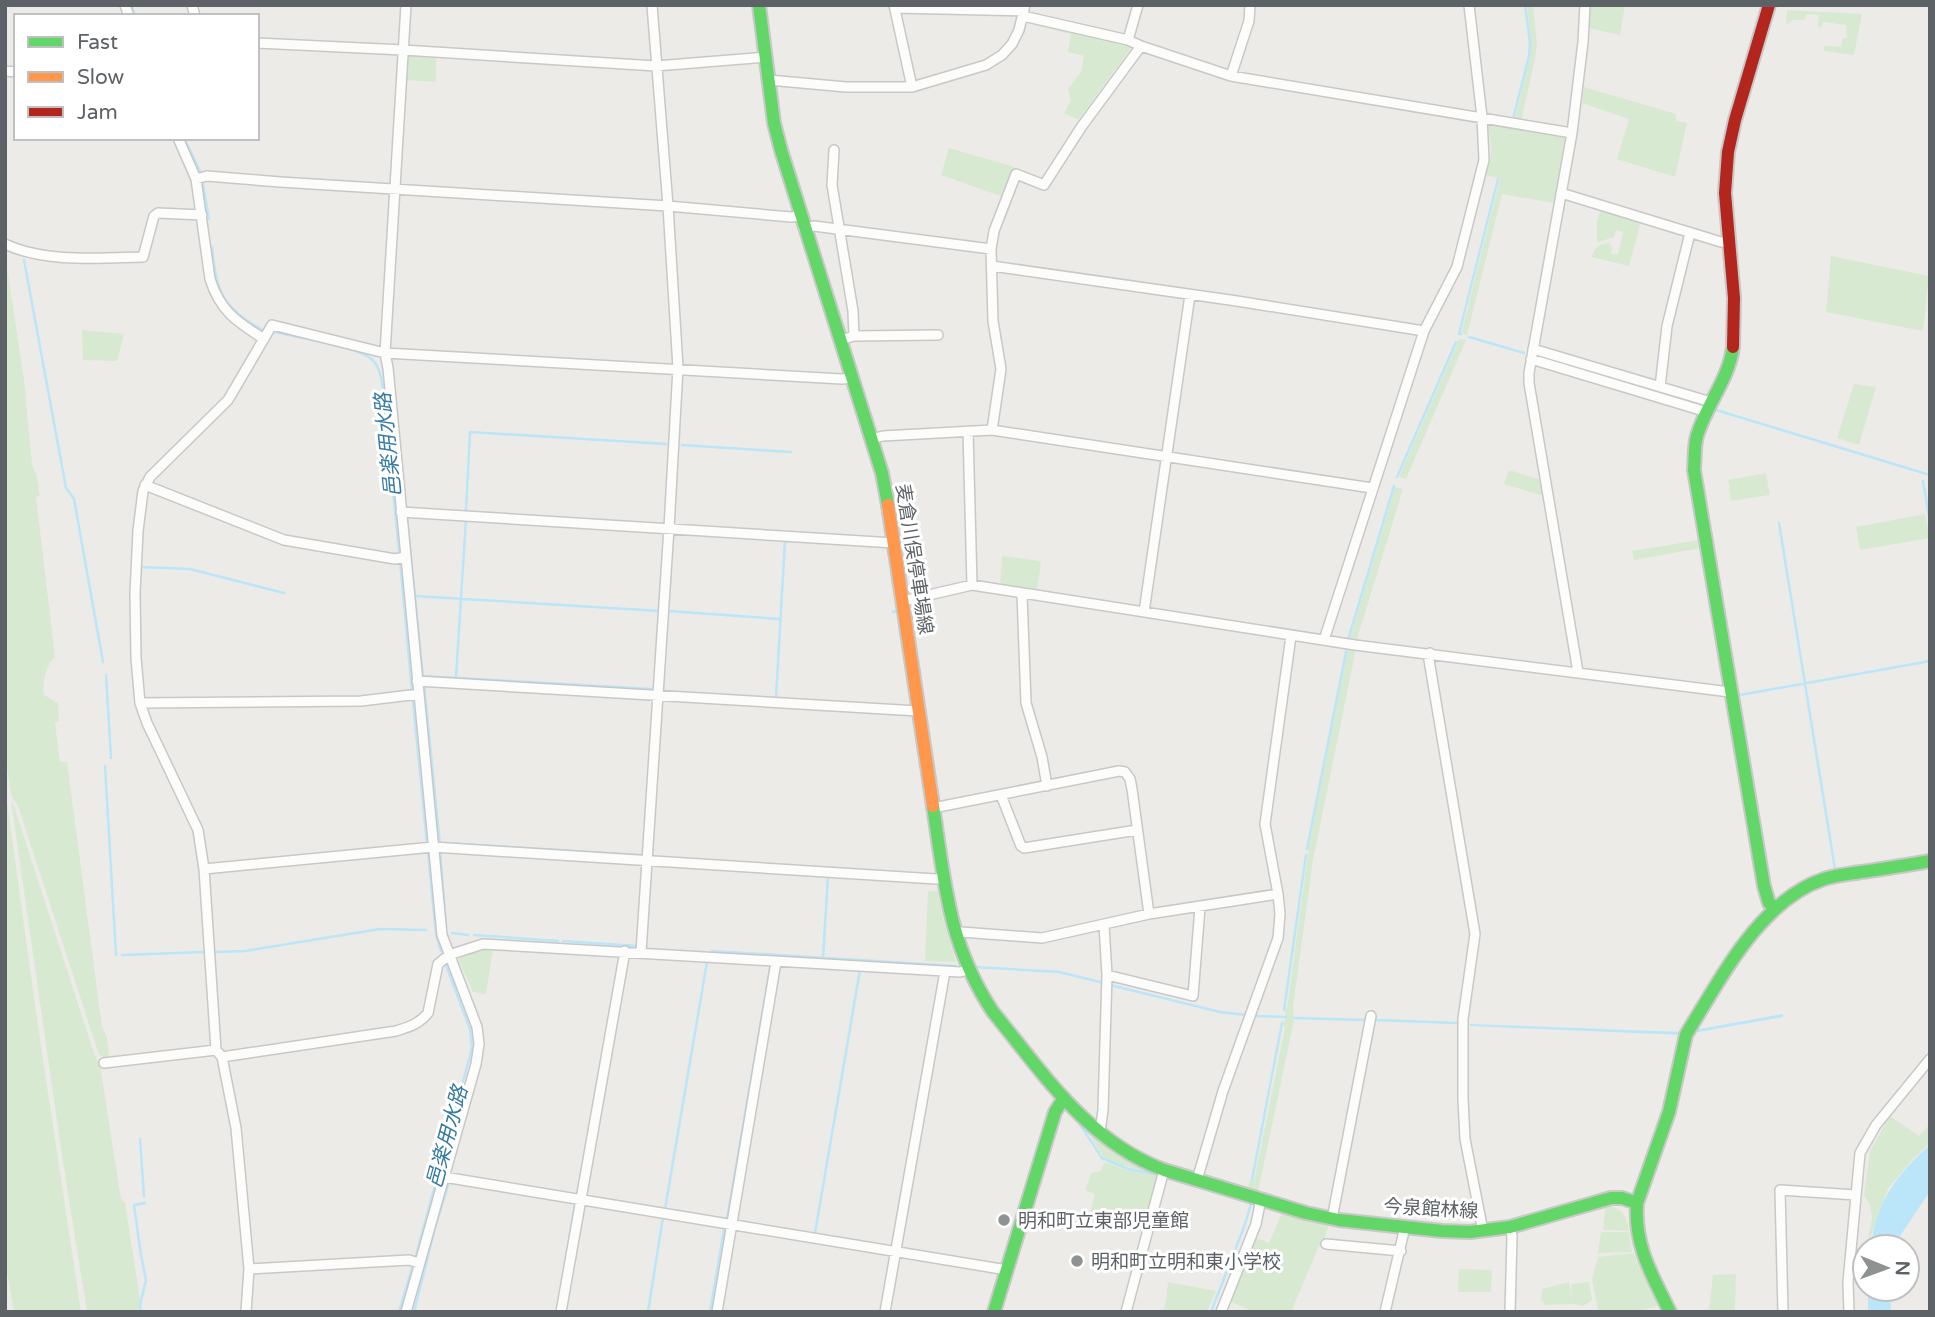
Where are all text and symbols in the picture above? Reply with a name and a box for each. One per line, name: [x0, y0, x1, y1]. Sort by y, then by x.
legend: [14, 14, 259, 140]
text: Fast: [77, 30, 118, 55]
text: Slow: [77, 65, 125, 90]
text: Jam: [77, 100, 118, 125]
water label: 邑楽用水路: [370, 389, 406, 498]
street label: 麦倉川俣停車場線: [891, 482, 937, 636]
water label: 邑楽用水路: [422, 1081, 474, 1191]
street label: 今泉館林線: [1383, 1196, 1479, 1222]
place label: 明和町立東部児童館: [1018, 1210, 1189, 1232]
marker: 明和町立東部児童館: [996, 1212, 1012, 1228]
north arrow: [1851, 1233, 1921, 1303]
place label: 明和町立明和東小学校: [1091, 1251, 1281, 1273]
marker: 明和町立明和東小学校: [1069, 1253, 1085, 1269]
text: N: [1891, 1260, 1913, 1276]

